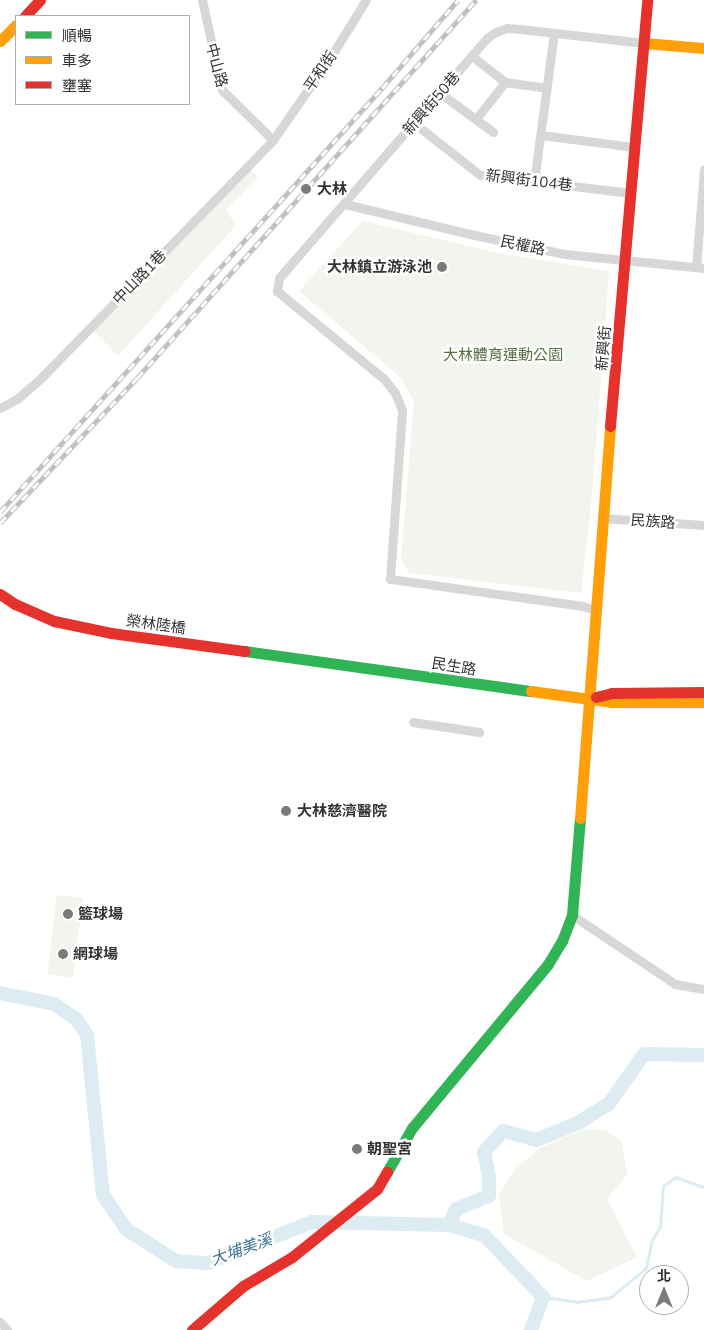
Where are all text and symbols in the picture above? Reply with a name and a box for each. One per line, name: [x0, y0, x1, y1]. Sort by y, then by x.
legend: [15, 15, 190, 105]
text: 順暢: [62, 26, 92, 45]
street label: 中山路: [202, 41, 232, 89]
street label: 平和街: [300, 47, 340, 95]
text: 車多: [62, 51, 92, 70]
street label: 新興街50巷: [399, 68, 463, 138]
text: 壅塞: [62, 76, 92, 95]
street label: 新興街104巷: [485, 166, 573, 194]
place label: 大林: [317, 180, 347, 198]
marker: 大林: [299, 182, 313, 196]
street label: 民權路: [499, 232, 547, 258]
street label: 中山路1巷: [109, 246, 169, 308]
place label: 大林鎮立游泳池: [327, 258, 432, 276]
marker: 大林鎮立游泳池: [436, 261, 448, 273]
street label: 新興街: [592, 325, 614, 371]
park label: 大林體育運動公園: [443, 346, 563, 364]
street label: 民族路: [630, 510, 676, 532]
street label: 榮林陸橋: [125, 611, 187, 637]
street label: 民生路: [430, 654, 478, 678]
place label: 大林慈濟醫院: [297, 802, 387, 820]
marker: 大林慈濟醫院: [279, 804, 293, 818]
place label: 籃球場: [78, 905, 123, 923]
marker: 籃球場: [62, 908, 74, 920]
place label: 網球場: [73, 945, 118, 963]
marker: 網球場: [57, 948, 69, 960]
place label: 朝聖宮: [367, 1140, 412, 1158]
marker: 朝聖宮: [351, 1143, 363, 1155]
water label: 大埔美溪: [208, 1229, 274, 1269]
north arrow: [639, 1265, 689, 1315]
text: 北: [657, 1267, 671, 1285]

